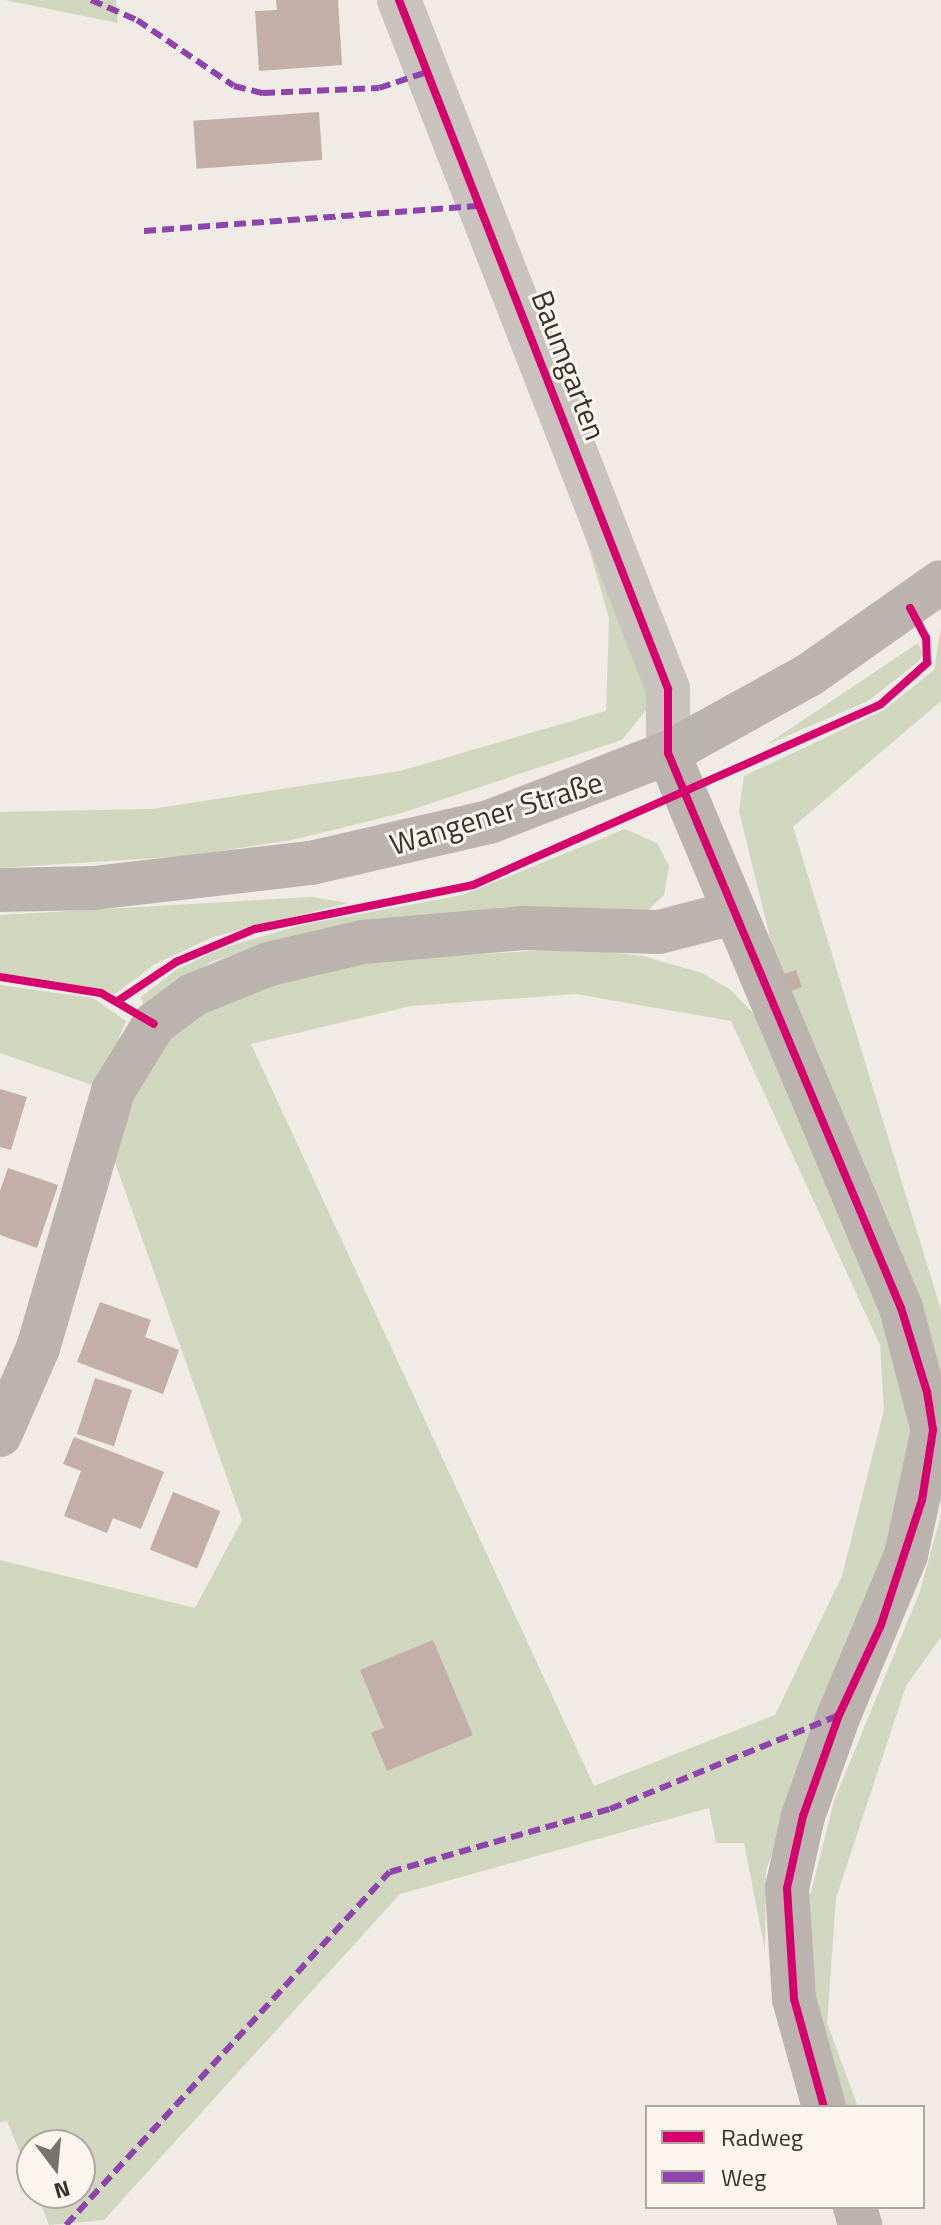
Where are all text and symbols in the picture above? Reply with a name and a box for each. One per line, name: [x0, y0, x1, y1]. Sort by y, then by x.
street label: Baumgarten: [524, 285, 614, 445]
street label: Wangener Straße: [385, 764, 607, 862]
legend: [645, 2105, 925, 2209]
text: Radweg: [721, 2119, 803, 2155]
north arrow: [16, 2129, 96, 2209]
text: Weg: [721, 2159, 766, 2195]
text: N: [50, 2172, 74, 2209]

